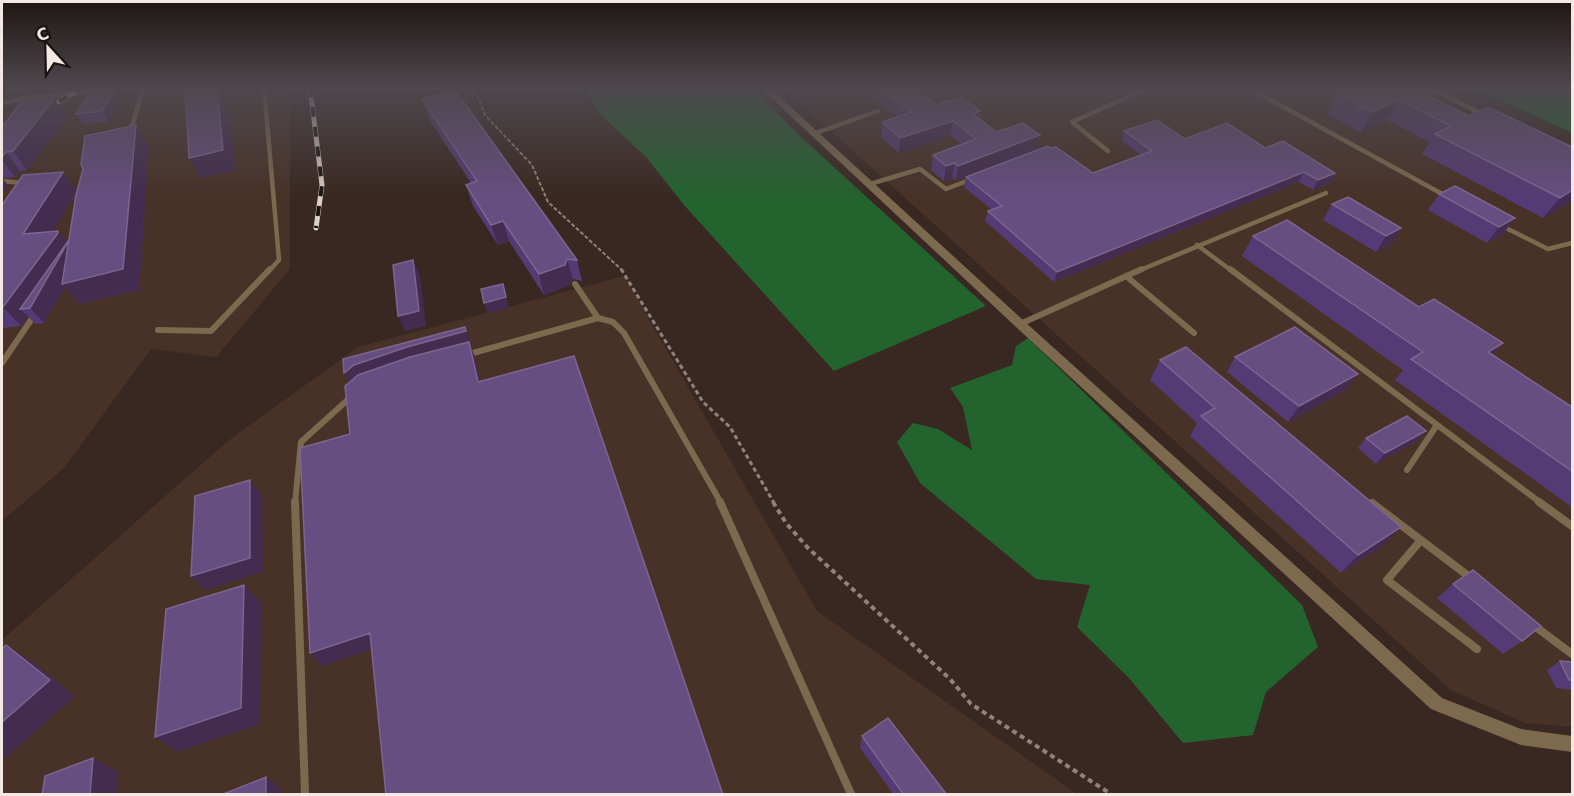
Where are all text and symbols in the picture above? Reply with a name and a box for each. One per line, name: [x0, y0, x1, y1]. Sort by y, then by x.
north arrow: [18, 18, 78, 78]
text: С: [34, 24, 52, 46]

